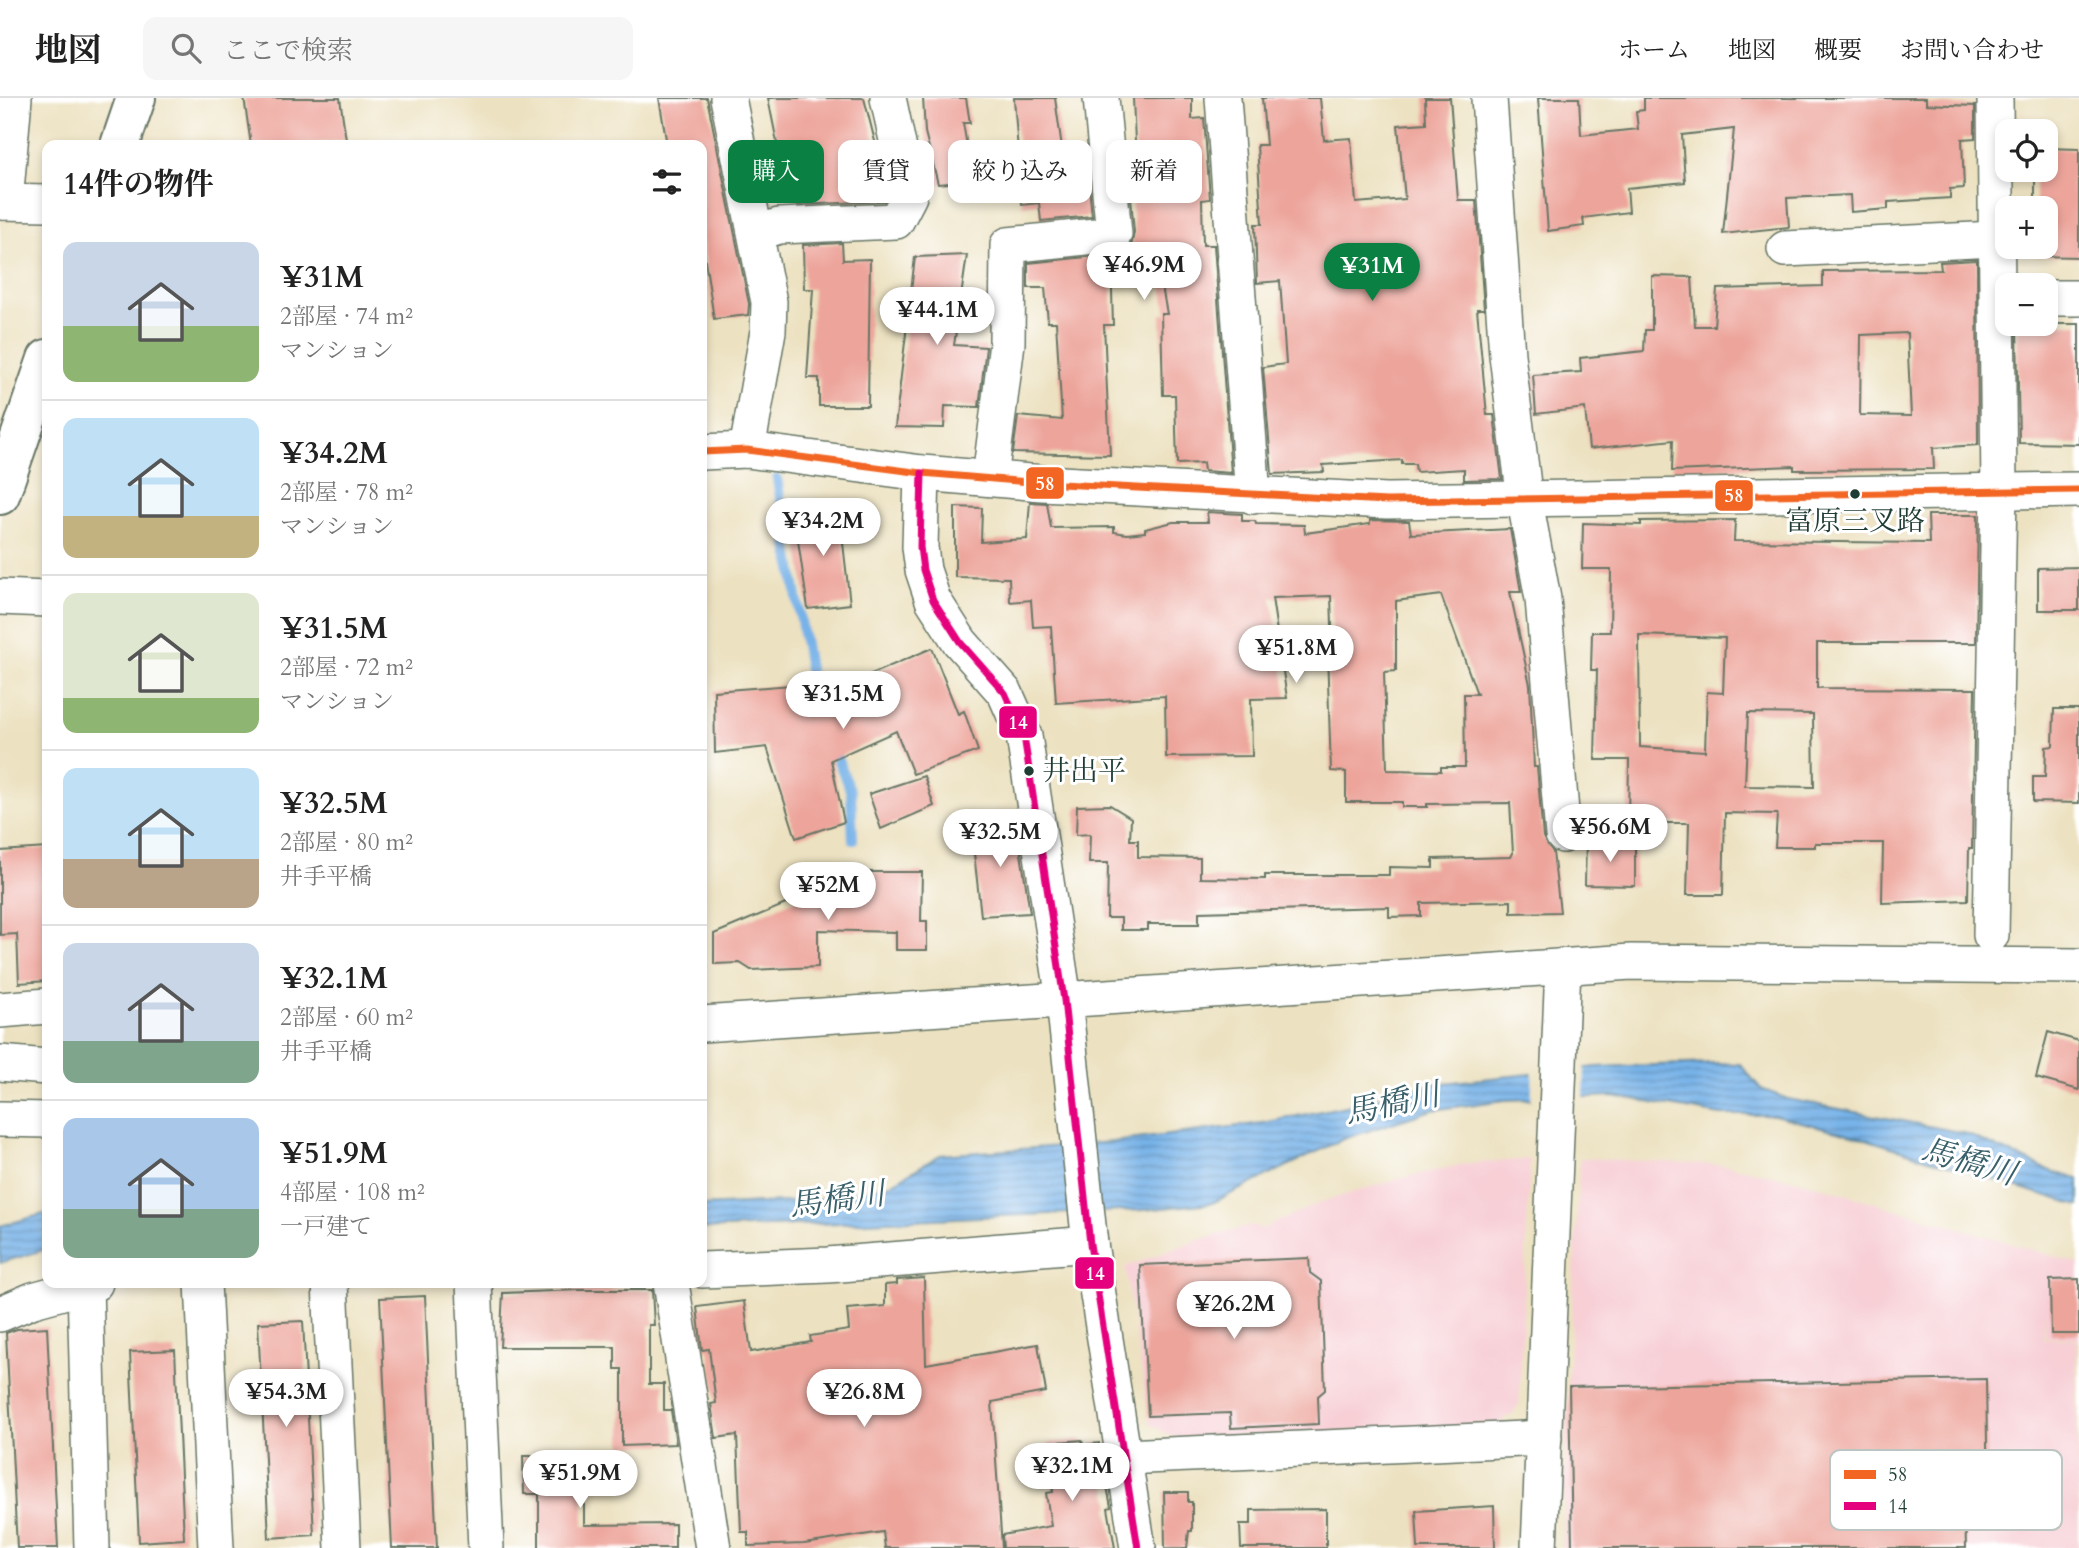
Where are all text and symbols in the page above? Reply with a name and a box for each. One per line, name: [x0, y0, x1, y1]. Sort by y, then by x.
search box: [143, 17, 633, 80]
text: 地図: [35, 28, 101, 73]
icon: search: [167, 29, 205, 67]
text: ここで検索: [223, 33, 353, 68]
text: ホーム: [1618, 34, 1690, 67]
text: 地図: [1728, 34, 1776, 67]
text: 概要: [1814, 34, 1862, 67]
text: お問い合わせ: [1900, 34, 2044, 67]
map controls: [1995, 119, 2058, 336]
button: locate: [1995, 119, 2058, 182]
chip: 購入: [728, 140, 824, 203]
chip: 賃貸: [838, 140, 934, 203]
chip: 絞り込み: [948, 140, 1092, 203]
chip: 新着: [1106, 140, 1202, 203]
icon: filters: [648, 163, 686, 201]
text: 14件の物件: [63, 164, 214, 205]
button: +: [1995, 196, 2058, 259]
pin: ¥46.9M: [1087, 242, 1201, 302]
pin: ¥31M: [1331, 244, 1413, 303]
text: ¥46.9M: [1103, 249, 1185, 280]
text: ¥31M: [1340, 250, 1404, 281]
text: ¥31M: [280, 257, 364, 298]
icon: home: [119, 270, 203, 354]
button: −: [1995, 273, 2058, 336]
pin: ¥44.1M: [880, 288, 994, 347]
text: ¥44.1M: [896, 294, 978, 325]
text: 2部屋 · 74 m²: [280, 301, 413, 332]
text: マンション: [280, 335, 394, 366]
text: ¥34.2M: [280, 433, 388, 474]
icon: home: [119, 446, 203, 530]
line badge: 58: [1025, 466, 1065, 500]
text: 58: [1035, 471, 1055, 497]
text: 2部屋 · 78 m²: [280, 477, 413, 508]
line badge: 58: [1714, 479, 1754, 512]
text: 58: [1724, 483, 1744, 509]
marker: 富原三叉路: [1848, 487, 1862, 501]
pin: ¥34.2M: [766, 498, 880, 558]
place label: 富原三叉路: [1785, 502, 1925, 540]
text: ¥34.2M: [782, 505, 864, 536]
text: マンション: [280, 511, 394, 542]
text: ¥31.5M: [280, 608, 388, 649]
icon: home: [119, 621, 203, 705]
pin: ¥51.8M: [1239, 626, 1353, 685]
text: ¥51.8M: [1255, 632, 1337, 663]
text: 2部屋 · 72 m²: [280, 652, 413, 683]
pin: ¥31.5M: [786, 672, 900, 731]
text: ¥31.5M: [802, 678, 884, 709]
text: マンション: [280, 686, 394, 717]
line badge: 14: [998, 705, 1038, 739]
text: 14: [1008, 710, 1028, 736]
place label: 井出平: [1042, 752, 1126, 790]
marker: 井出平: [1022, 764, 1036, 778]
text: ¥32.5M: [280, 783, 388, 824]
icon: home: [119, 796, 203, 880]
pin: ¥56.6M: [1553, 804, 1667, 864]
pin: ¥32.5M: [943, 810, 1057, 869]
text: ¥56.6M: [1569, 811, 1651, 842]
text: ¥32.5M: [959, 816, 1041, 847]
text: 2部屋 · 80 m²: [280, 827, 413, 858]
text: 井手平橋: [280, 861, 372, 892]
pin: ¥52M: [787, 862, 869, 922]
text: ¥52M: [796, 869, 860, 900]
text: ¥32.1M: [280, 958, 388, 999]
icon: home: [119, 971, 203, 1055]
text: 2部屋 · 60 m²: [280, 1002, 413, 1033]
text: 井手平橋: [280, 1036, 372, 1067]
water label: 馬橋川: [1340, 1072, 1446, 1136]
water label: 馬橋川: [1917, 1128, 2024, 1197]
text: ¥51.9M: [280, 1133, 388, 1174]
icon: home: [119, 1146, 203, 1230]
water label: 馬橋川: [786, 1171, 891, 1228]
text: 4部屋 · 108 m²: [280, 1177, 425, 1208]
text: 一戸建て: [280, 1211, 372, 1242]
line badge: 14: [1074, 1256, 1115, 1290]
text: 14: [1085, 1261, 1105, 1287]
pin: ¥26.2M: [1177, 1282, 1291, 1341]
text: ¥26.2M: [1193, 1288, 1275, 1319]
pin: ¥54.3M: [229, 1370, 343, 1429]
pin: ¥26.8M: [807, 1370, 921, 1429]
text: ¥54.3M: [245, 1376, 327, 1407]
text: ¥26.8M: [823, 1376, 905, 1407]
pin: ¥32.1M: [1015, 1444, 1129, 1503]
pin: ¥51.9M: [523, 1450, 637, 1510]
text: ¥32.1M: [1031, 1450, 1113, 1481]
legend: [1830, 1450, 2062, 1530]
text: ¥51.9M: [539, 1457, 621, 1488]
text: 58: [1888, 1462, 1907, 1488]
text: 14: [1888, 1494, 1908, 1520]

